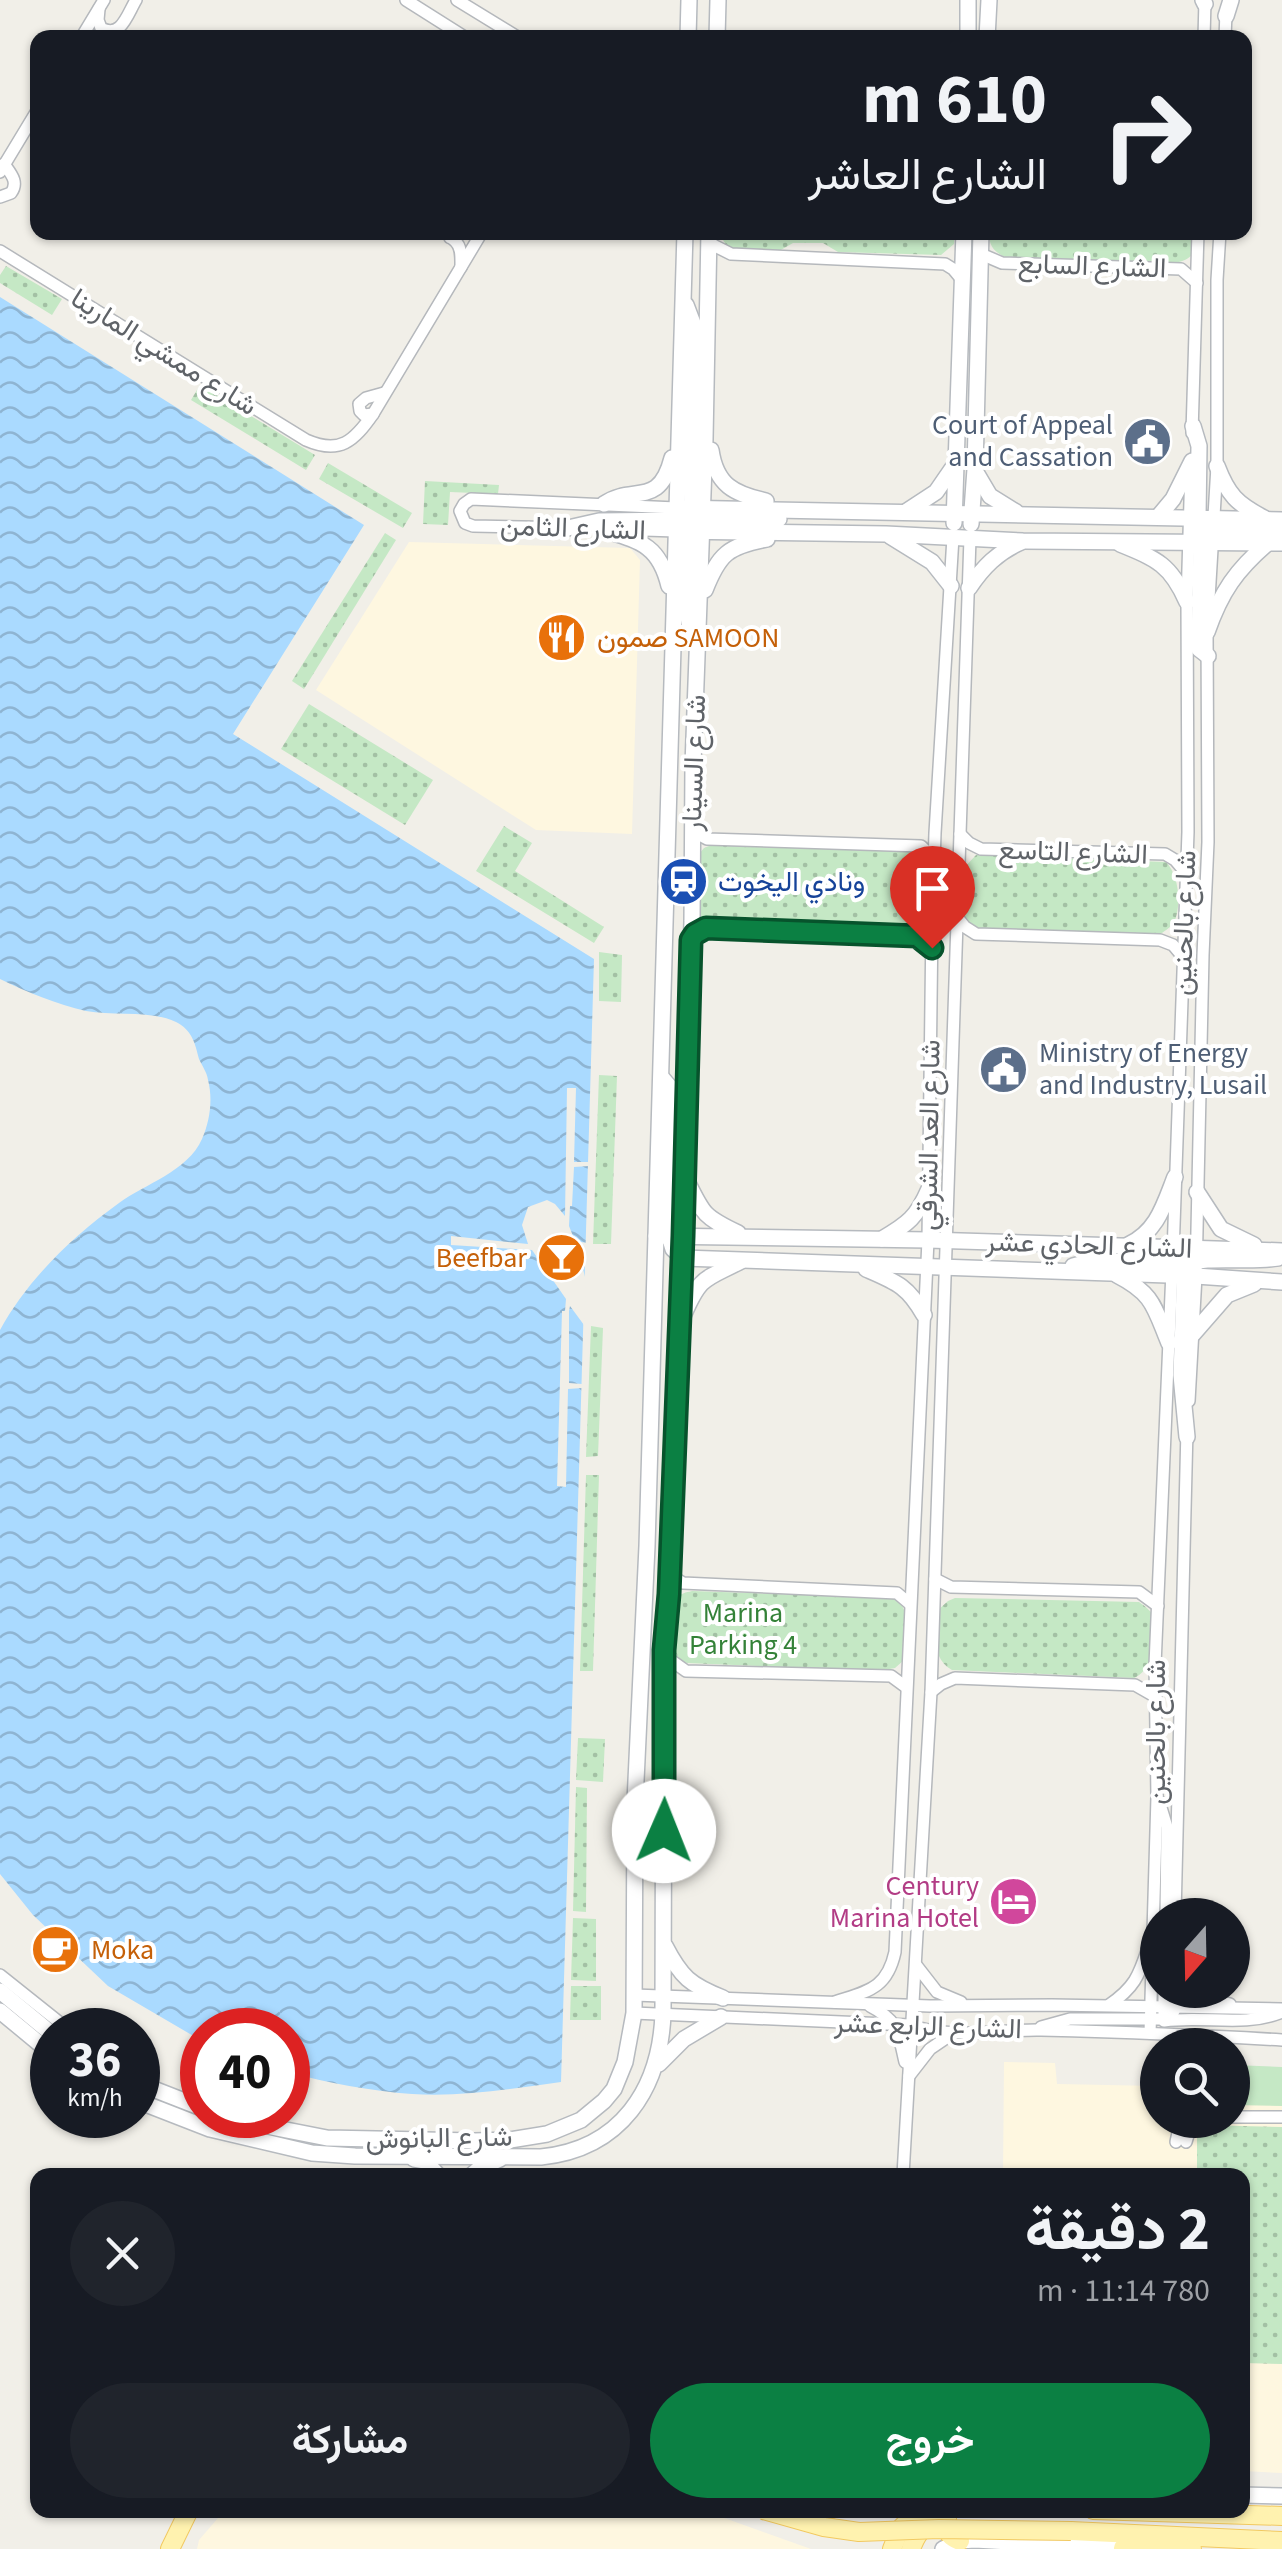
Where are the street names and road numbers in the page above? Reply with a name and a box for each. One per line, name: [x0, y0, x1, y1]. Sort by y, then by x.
street label: الشارع السابع: [1017, 243, 1167, 289]
street label: شارع ممشي المارينا: [62, 279, 265, 427]
street label: الشارع الثامن: [499, 505, 647, 551]
street label: شارع السينار: [672, 694, 716, 833]
street label: الشارع التاسع: [998, 829, 1148, 875]
street label: شارع بالحنين: [1161, 850, 1207, 996]
street label: شارع العد الشرقي: [907, 1039, 953, 1231]
street label: الشارع الحادي عشر: [984, 1221, 1193, 1271]
street label: شارع بالحنين: [1136, 1659, 1176, 1805]
street label: الشارع الرابع عشر: [833, 2003, 1023, 2049]
street label: شارع البانوش: [365, 2117, 513, 2159]

